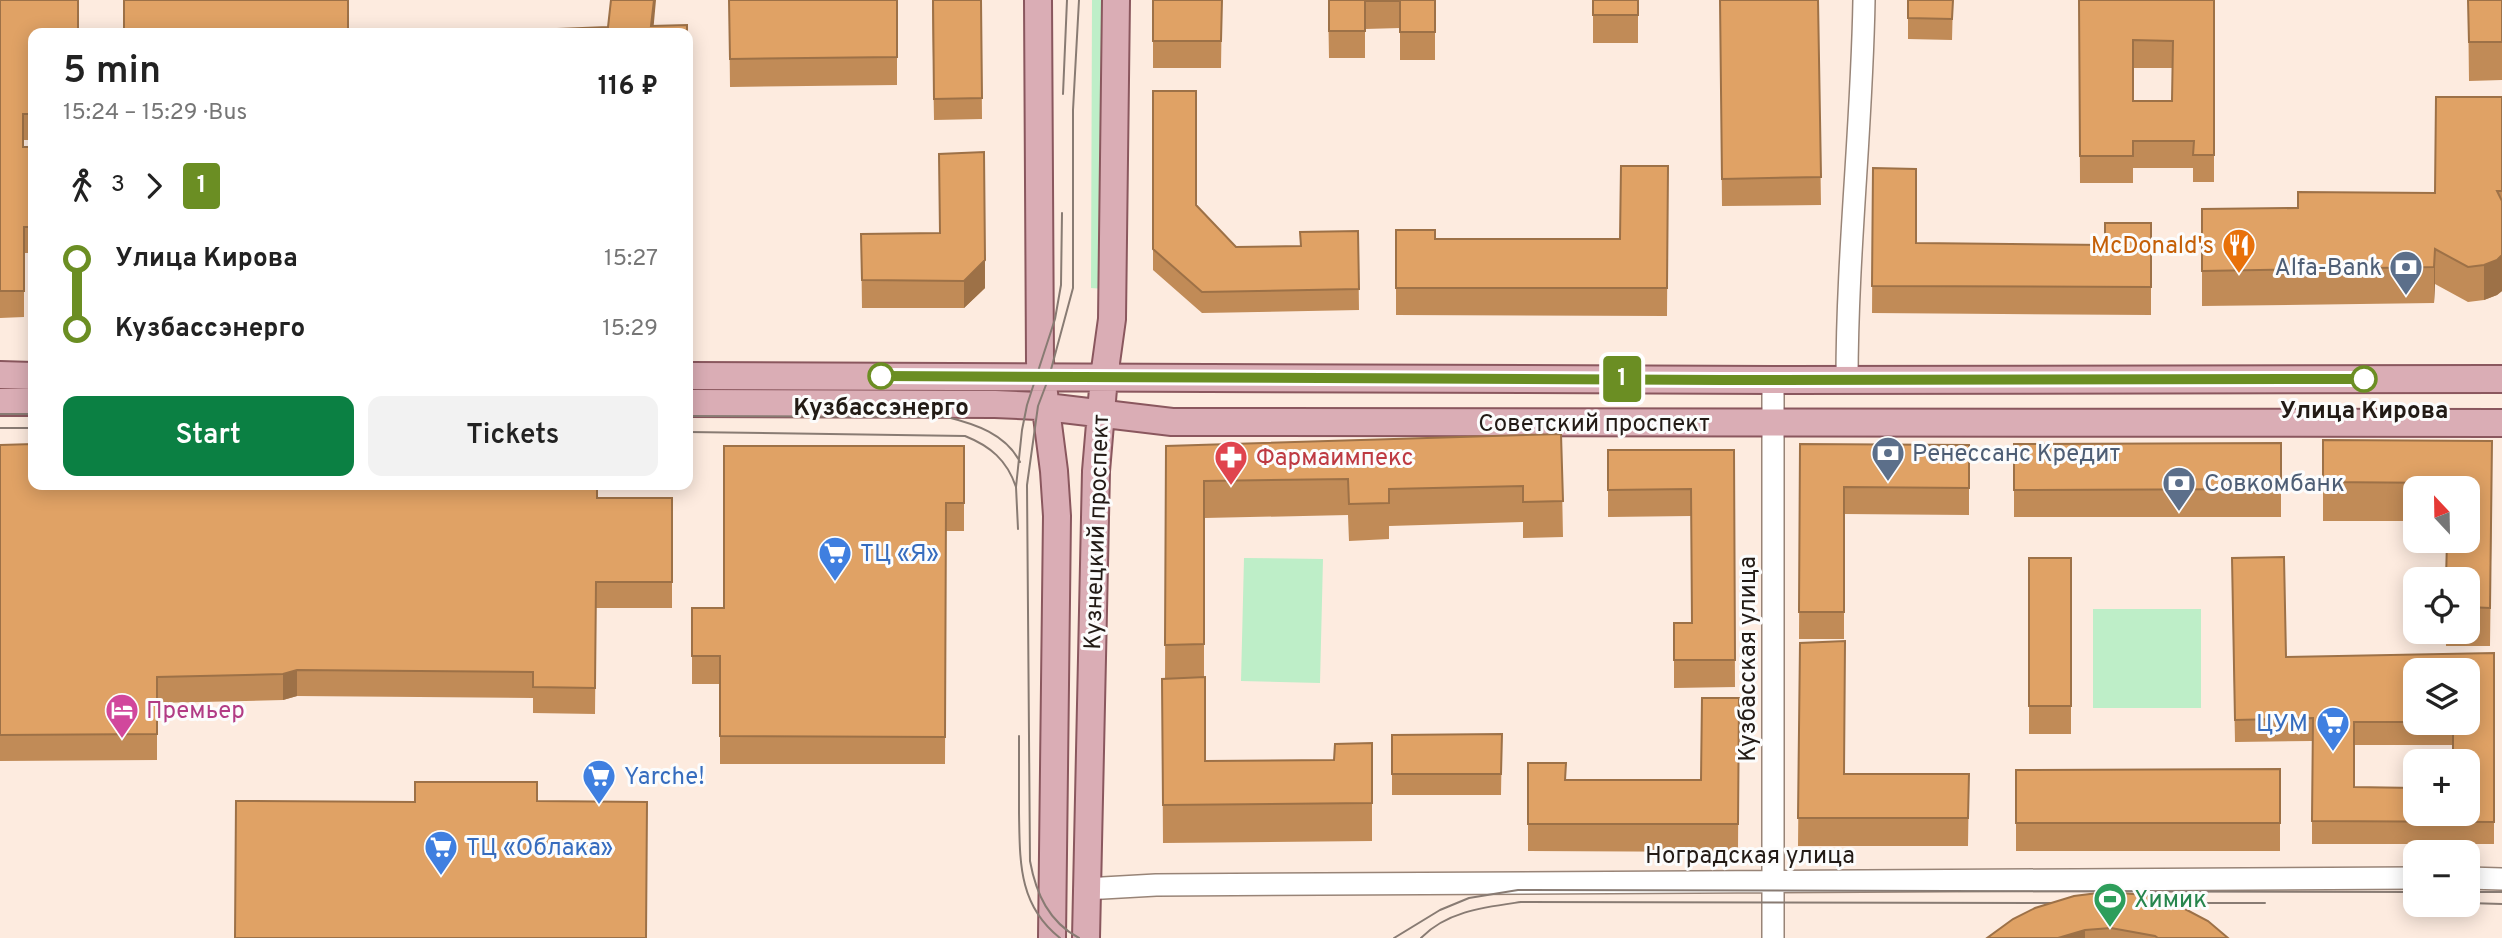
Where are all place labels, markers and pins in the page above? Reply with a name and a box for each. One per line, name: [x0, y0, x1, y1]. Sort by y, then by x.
restaurant icon: McDonald's: [2220, 226, 2258, 275]
place label: McDonald's: [2091, 232, 2214, 262]
bank icon: Alfa-Bank: [2387, 248, 2425, 297]
place label: Alfa-Bank: [2274, 254, 2382, 284]
marker: Кузбассэнерго: [868, 363, 894, 389]
marker: Улица Кирова: [2351, 366, 2377, 392]
place label: Кузбассэнерго: [793, 394, 969, 424]
place label: Улица Кирова: [2280, 397, 2448, 427]
bank icon: Ренессанс Кредит: [1869, 434, 1907, 483]
pharmacy icon: Фармаимпекс: [1212, 438, 1250, 487]
place label: Ренессанс Кредит: [1912, 440, 2121, 470]
place label: Фармаимпекс: [1256, 444, 1414, 474]
bank icon: Совкомбанк: [2160, 464, 2198, 513]
place label: Совкомбанк: [2204, 470, 2345, 500]
supermarket icon: ТЦ «Я»: [816, 534, 854, 583]
place label: ТЦ «Я»: [860, 540, 939, 570]
hotel icon: Премьер: [103, 691, 141, 740]
place label: Премьер: [146, 697, 245, 727]
supermarket icon: ЦУМ: [2314, 704, 2352, 753]
place label: ЦУМ: [2256, 710, 2308, 740]
supermarket icon: Yarche!: [580, 757, 618, 806]
place label: Yarche!: [624, 763, 705, 793]
supermarket icon: ТЦ «Облака»: [422, 828, 460, 877]
place label: ТЦ «Облака»: [466, 834, 613, 864]
sports icon: Химик: [2091, 880, 2129, 929]
place label: Химик: [2134, 886, 2207, 916]

